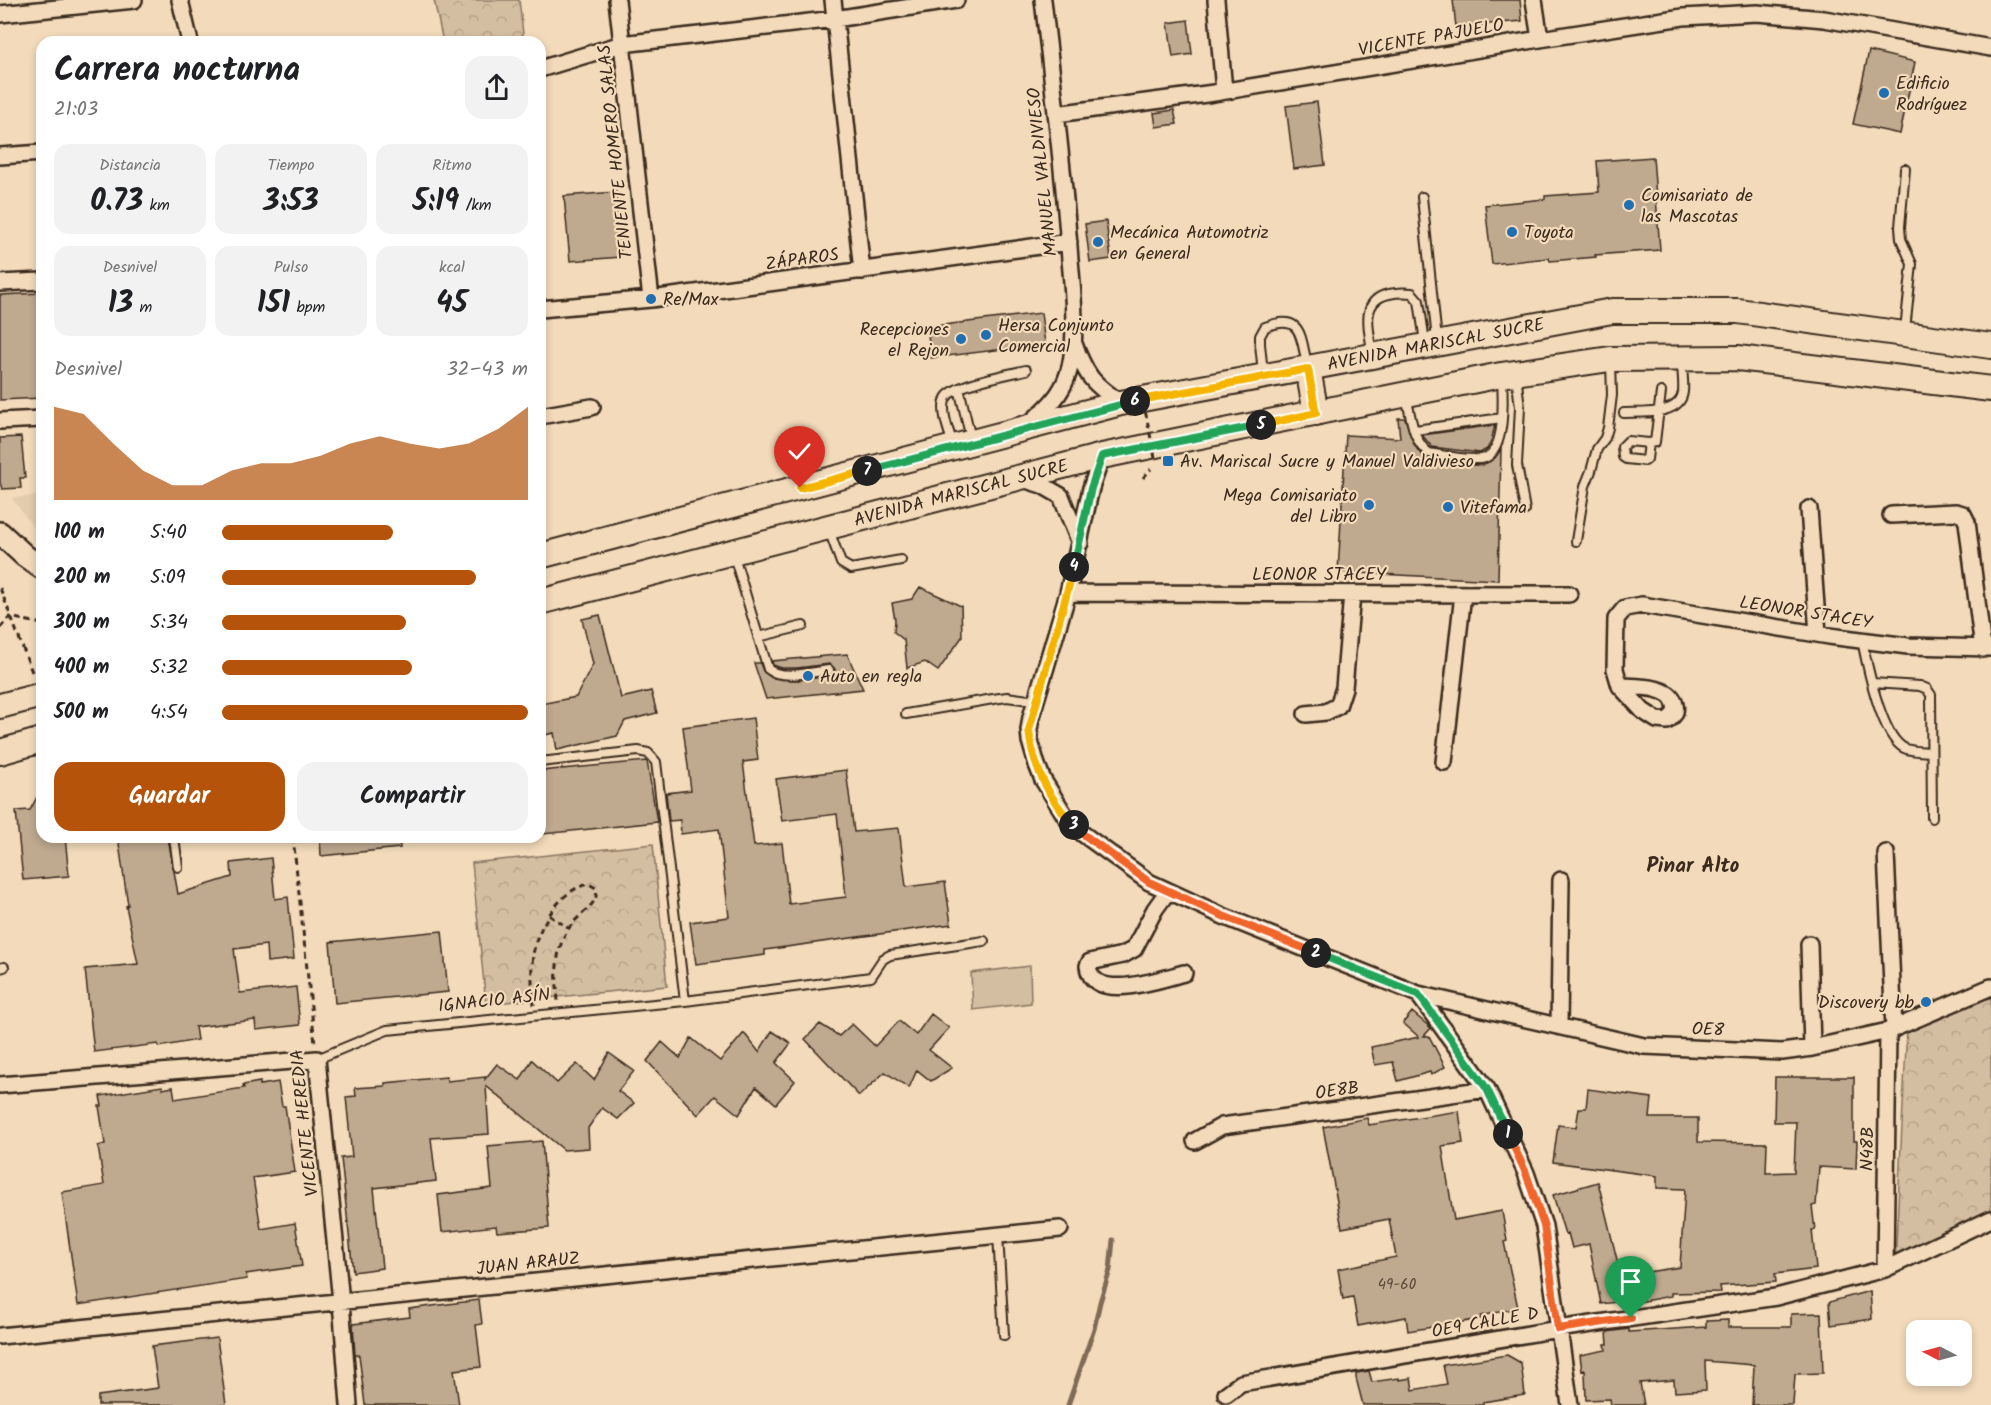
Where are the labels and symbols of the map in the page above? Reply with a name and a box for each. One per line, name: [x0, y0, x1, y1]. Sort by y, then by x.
street label: VICENTE PAJUELO: [1356, 11, 1506, 66]
street label: TENIENTE HOMERO SALAS: [591, 43, 642, 260]
place label: Edificio Rodríguez: [1896, 70, 1967, 120]
street label: MANUEL VALDIVIESO: [1020, 86, 1067, 258]
marker: Edificio Rodríguez: [1877, 86, 1891, 100]
place label: Comisariato de las Mascotas: [1641, 182, 1753, 232]
marker: Comisariato de las Mascotas: [1622, 198, 1636, 212]
place label: Mecánica Automotriz en General: [1110, 219, 1269, 269]
place label: Toyota: [1524, 219, 1574, 248]
marker: Toyota: [1505, 225, 1519, 239]
marker: Mecánica Automotriz en General: [1091, 235, 1105, 249]
street label: ZÁPAROS: [764, 241, 841, 280]
place label: Re/Max: [663, 286, 719, 315]
marker: Re/Max: [644, 292, 658, 306]
street label: AVENIDA MARISCAL SUCRE: [1325, 311, 1547, 380]
place label: Hersa Conjunto Comercial: [998, 312, 1114, 362]
place label: Recepciones el Rejon: [860, 316, 949, 366]
marker: Hersa Conjunto Comercial: [979, 328, 993, 342]
marker: Recepciones el Rejon: [954, 332, 968, 346]
pin: 6: [1120, 386, 1150, 416]
pin: 5: [1246, 410, 1276, 440]
pin: [774, 426, 825, 488]
place label: Av. Mariscal Sucre y Manuel Valdivieso: [1180, 448, 1474, 477]
street label: AVENIDA MARISCAL SUCRE: [851, 452, 1072, 536]
marker: Av. Mariscal Sucre y Manuel Valdivieso: [1161, 454, 1175, 468]
pin: 7: [852, 456, 882, 486]
place label: Mega Comisariato del Libro: [1223, 482, 1357, 532]
place label: Vitefama: [1460, 494, 1527, 523]
marker: Mega Comisariato del Libro: [1362, 498, 1376, 512]
marker: Vitefama: [1441, 500, 1455, 514]
pin: 4: [1059, 552, 1089, 582]
street label: LEONOR STACEY: [1252, 561, 1387, 590]
street label: LEONOR STACEY: [1737, 589, 1875, 638]
place label: Auto en regla: [820, 663, 922, 692]
marker: Auto en regla: [801, 669, 815, 683]
pin: 3: [1059, 810, 1089, 840]
district label: Pinar Alto: [1647, 850, 1740, 883]
pin: 2: [1301, 938, 1331, 968]
street label: IGNACIO ASÍN: [437, 981, 552, 1022]
place label: Discovery bb: [1818, 989, 1915, 1018]
marker: Discovery bb: [1919, 995, 1933, 1009]
street label: OE8: [1691, 1015, 1725, 1046]
street label: VICENTE HEREDIA: [283, 1048, 328, 1198]
street label: OE8B: [1313, 1074, 1361, 1109]
pin: 1: [1493, 1119, 1523, 1149]
street label: N48B: [1854, 1127, 1883, 1171]
street label: JUAN ARAUZ: [475, 1245, 581, 1284]
pin: [1605, 1256, 1656, 1318]
house number: 49-60: [1378, 1273, 1417, 1297]
street label: OE9 CALLE D: [1429, 1300, 1541, 1347]
north arrow: [1906, 1320, 1972, 1386]

